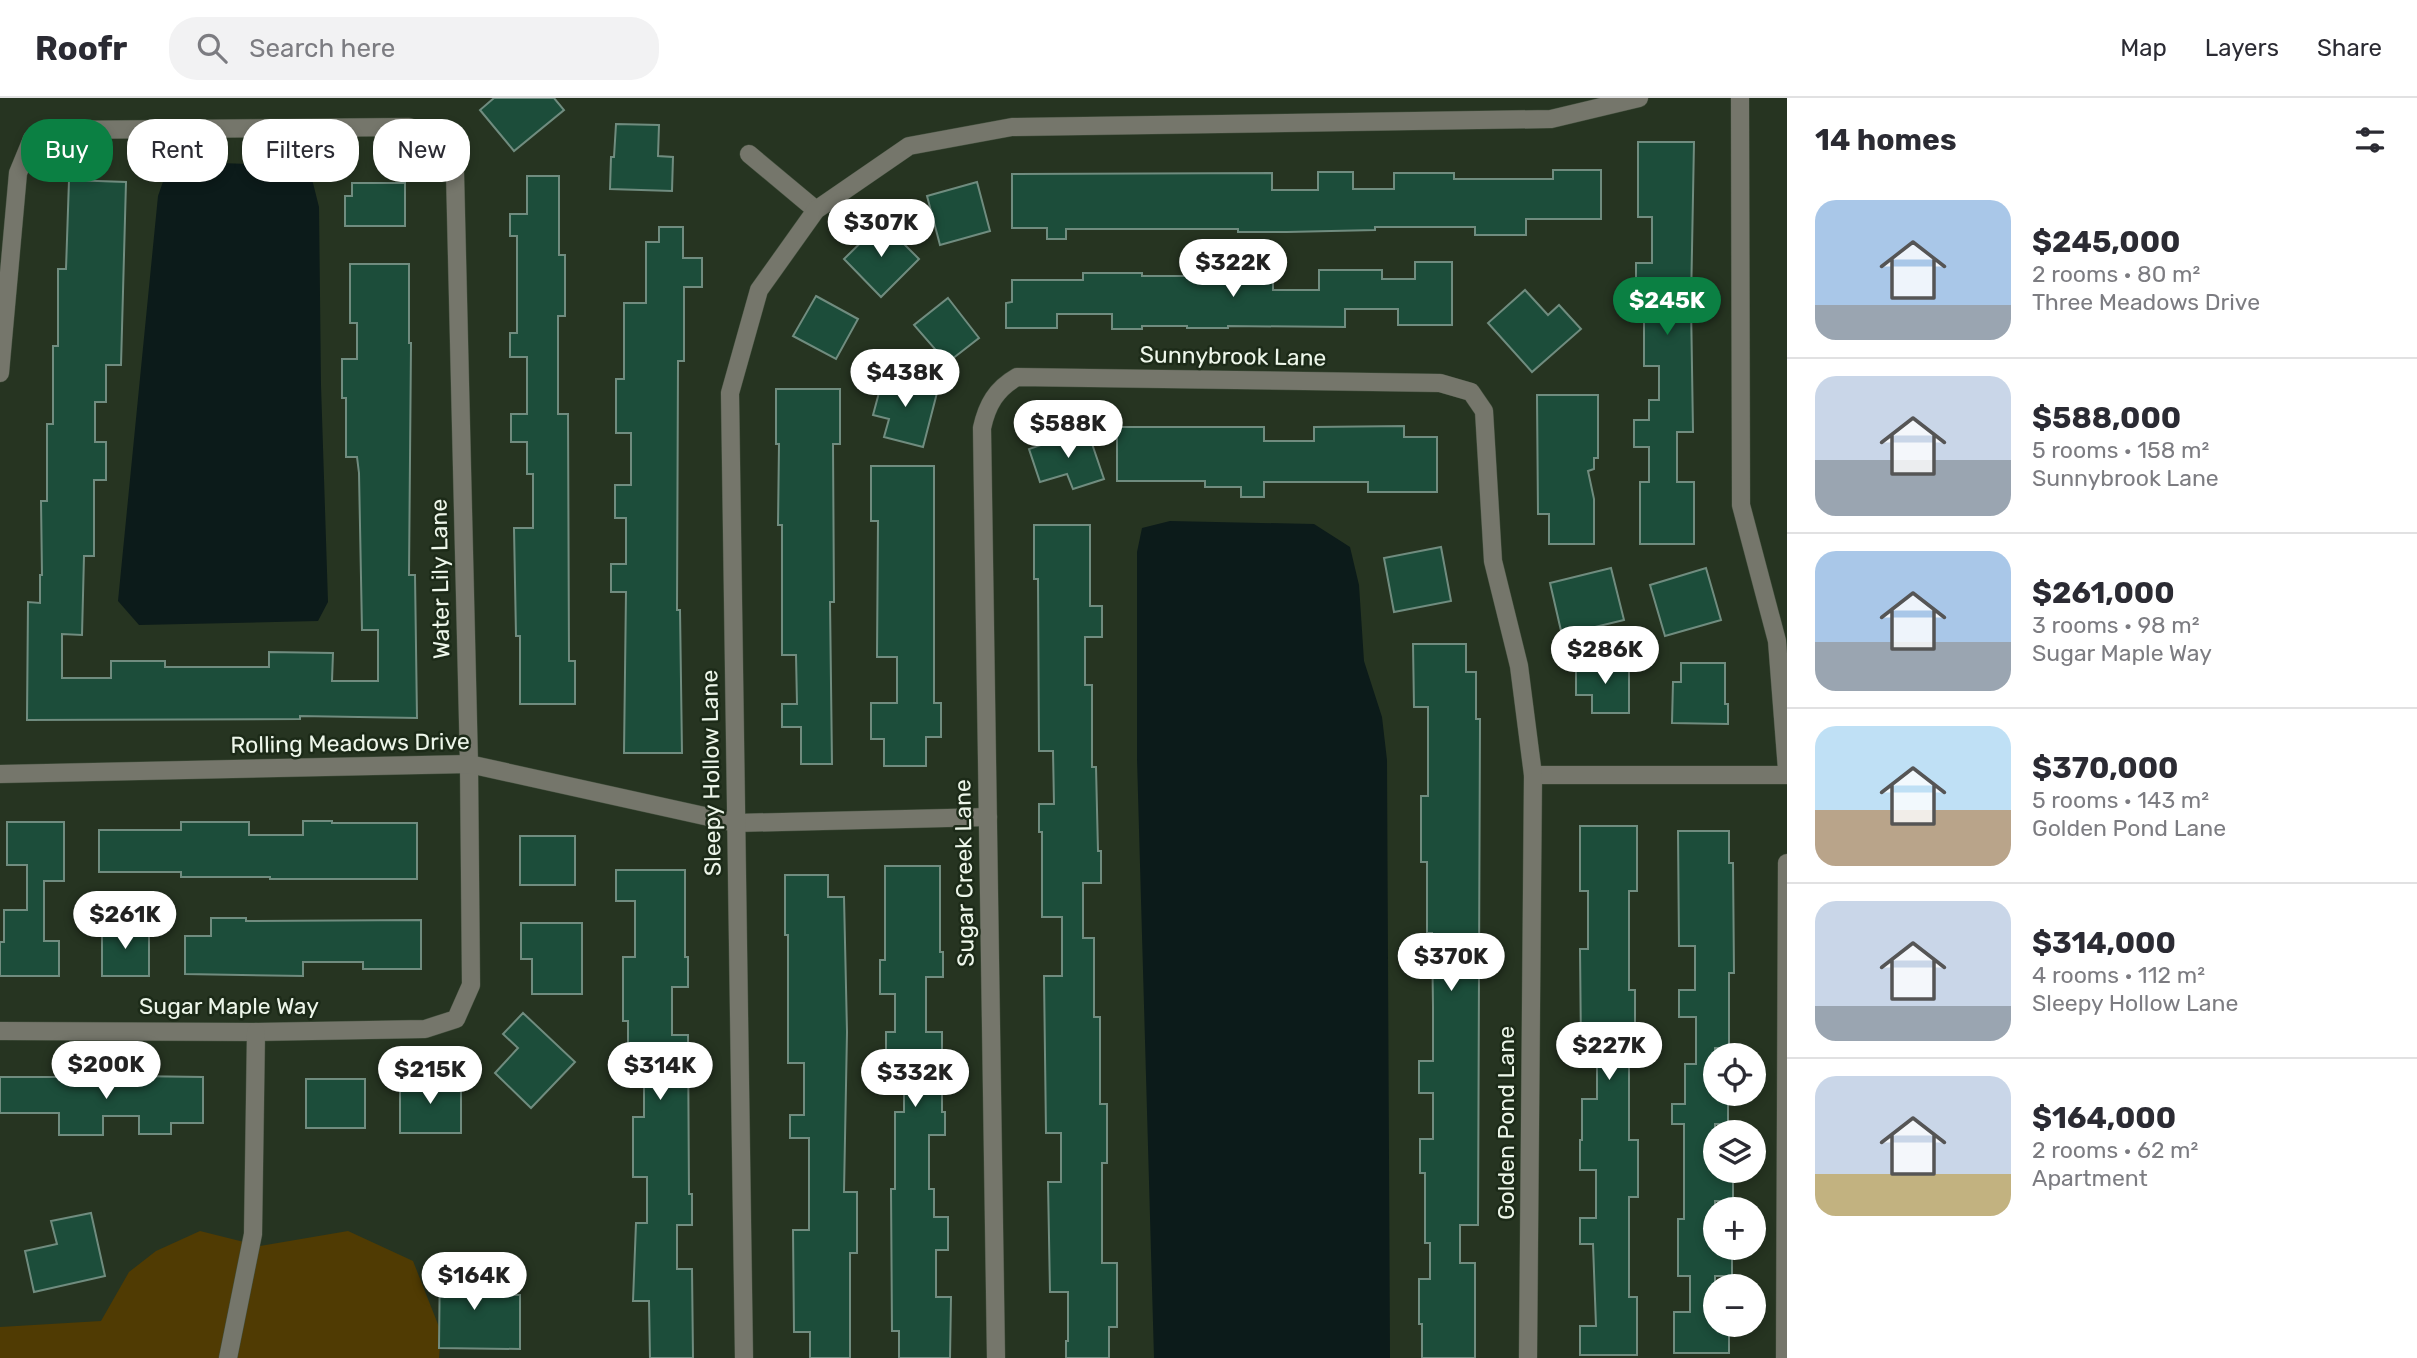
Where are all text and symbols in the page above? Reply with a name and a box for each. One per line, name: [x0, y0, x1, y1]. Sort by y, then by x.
search box: [169, 17, 659, 80]
text: Roofr: [35, 29, 127, 68]
icon: search: [193, 29, 231, 67]
text: Search here: [249, 33, 395, 64]
text: Map: [2120, 34, 2167, 62]
text: Layers: [2205, 34, 2279, 62]
text: Share: [2317, 34, 2382, 62]
chip: Buy: [21, 119, 113, 182]
chip: Rent: [127, 119, 228, 182]
chip: Filters: [242, 119, 359, 182]
chip: New: [373, 119, 470, 182]
icon: filters: [2351, 121, 2389, 159]
text: 14 homes: [1815, 122, 1957, 158]
pin: $307K: [832, 200, 930, 259]
text: $307K: [844, 208, 918, 236]
text: $245,000: [2032, 224, 2180, 260]
icon: home: [1871, 228, 1955, 312]
pin: $322K: [1184, 240, 1282, 299]
text: $322K: [1195, 248, 1271, 276]
text: 2 rooms · 80 m²: [2032, 260, 2200, 288]
pin: $245K: [1618, 278, 1716, 337]
text: $245K: [1629, 286, 1705, 314]
text: Three Meadows Drive: [2032, 288, 2260, 316]
street label: Sunnybrook Lane: [1139, 340, 1327, 372]
pin: $438K: [856, 350, 954, 409]
text: $438K: [866, 358, 944, 386]
pin: $588K: [1019, 400, 1117, 460]
text: $588,000: [2032, 400, 2181, 436]
icon: home: [1871, 404, 1955, 488]
text: $588K: [1030, 409, 1106, 437]
text: 5 rooms · 158 m²: [2032, 436, 2209, 464]
text: Sunnybrook Lane: [2032, 464, 2219, 492]
street label: Water Lily Lane: [425, 499, 455, 659]
text: $261,000: [2032, 575, 2175, 611]
icon: home: [1871, 579, 1955, 663]
text: 3 rooms · 98 m²: [2032, 611, 2200, 639]
pin: $286K: [1556, 626, 1654, 686]
text: $286K: [1567, 635, 1643, 663]
text: Sugar Maple Way: [2032, 639, 2212, 667]
street label: Sleepy Hollow Lane: [695, 670, 727, 876]
street label: Rolling Meadows Drive: [230, 727, 470, 759]
text: $370,000: [2032, 750, 2179, 786]
icon: home: [1871, 754, 1955, 838]
street label: Sugar Creek Lane: [948, 779, 980, 967]
text: 5 rooms · 143 m²: [2032, 786, 2209, 814]
text: Golden Pond Lane: [2032, 814, 2226, 842]
pin: $261K: [76, 892, 174, 951]
text: $261K: [89, 900, 161, 928]
text: $314,000: [2032, 925, 2176, 961]
icon: home: [1871, 929, 1955, 1013]
pin: $370K: [1402, 934, 1500, 993]
text: $370K: [1414, 942, 1488, 970]
text: 4 rooms · 112 m²: [2032, 961, 2205, 989]
text: Sleepy Hollow Lane: [2032, 989, 2238, 1017]
street label: Sugar Maple Way: [139, 992, 319, 1020]
pin: $227K: [1560, 1023, 1658, 1082]
street label: Golden Pond Lane: [1492, 1026, 1520, 1220]
text: $227K: [1572, 1031, 1646, 1059]
pin: $200K: [57, 1042, 155, 1101]
pin: $314K: [611, 1042, 709, 1102]
map controls: [1703, 1043, 1766, 1337]
button: locate: [1703, 1043, 1766, 1106]
pin: $215K: [381, 1046, 479, 1106]
pin: $332K: [866, 1049, 964, 1109]
text: $200K: [68, 1050, 144, 1078]
text: $314K: [624, 1051, 696, 1079]
text: $215K: [394, 1055, 466, 1083]
text: $332K: [877, 1058, 953, 1086]
text: $164,000: [2032, 1100, 2176, 1136]
icon: home: [1871, 1104, 1955, 1188]
button: layers: [1703, 1120, 1766, 1183]
text: 2 rooms · 62 m²: [2032, 1136, 2198, 1164]
text: Apartment: [2032, 1164, 2148, 1192]
button: +: [1703, 1197, 1766, 1260]
pin: $164K: [425, 1252, 523, 1312]
text: $164K: [438, 1261, 510, 1289]
button: −: [1703, 1274, 1766, 1337]

